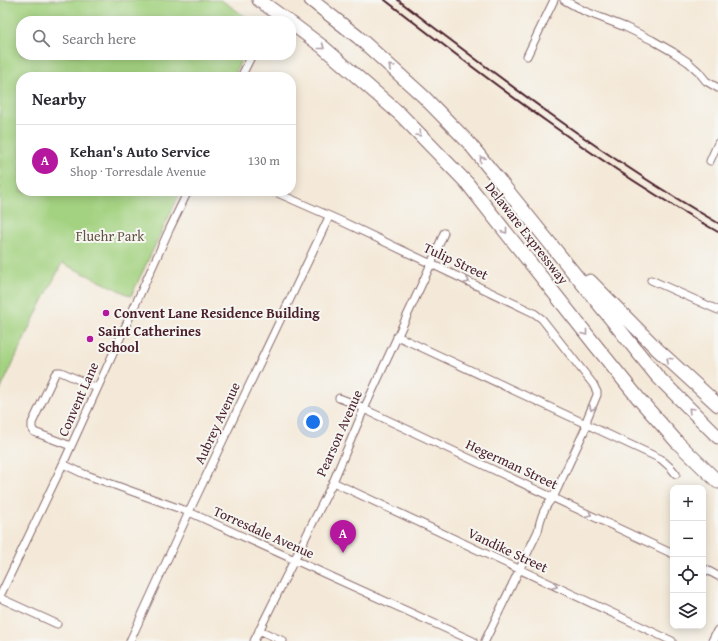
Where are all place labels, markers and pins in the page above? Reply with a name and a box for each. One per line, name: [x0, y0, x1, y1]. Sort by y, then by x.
place label: Convent Lane Residence Building: [114, 303, 320, 323]
marker: Convent Lane Residence Building: [101, 308, 111, 318]
place label: Saint Catherines School: [98, 321, 201, 357]
marker: Saint Catherines School: [85, 334, 95, 344]
pin: A: [330, 520, 356, 553]

